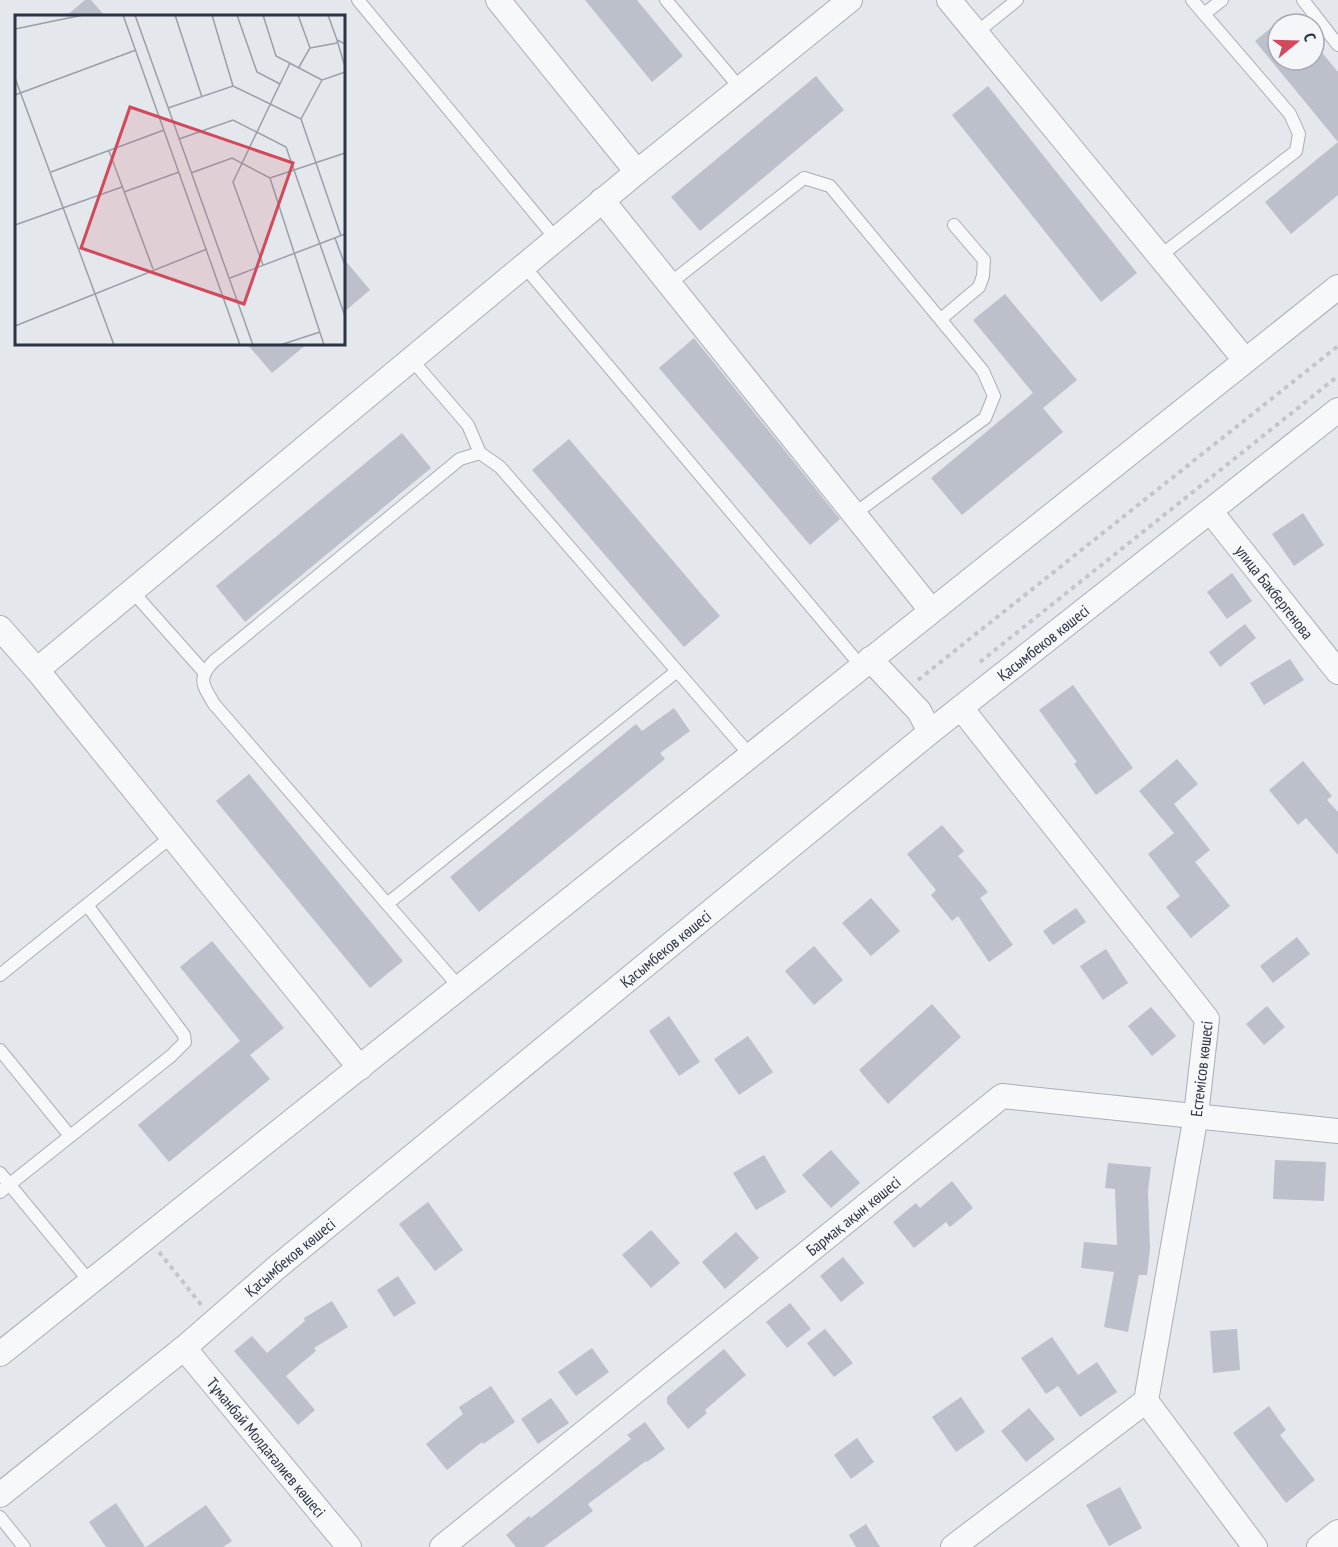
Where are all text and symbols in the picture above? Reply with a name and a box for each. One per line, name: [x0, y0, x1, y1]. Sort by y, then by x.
north arrow: [1266, 12, 1326, 72]
inset map: [15, 15, 345, 345]
text: С: [1300, 30, 1321, 44]
street label: улица Бакбергенова: [1231, 541, 1318, 643]
street label: Қасымбеков көшесі: [993, 600, 1093, 685]
street label: Қасымбеков көшесі: [616, 906, 715, 992]
street label: Естемісов көшесі: [1186, 1020, 1217, 1118]
street label: Бармақ ақын көшесі: [802, 1172, 904, 1260]
street label: Қасымбеков көшесі: [241, 1214, 339, 1301]
street label: Тұманбай Молдағалиев көшесі: [203, 1373, 330, 1521]

